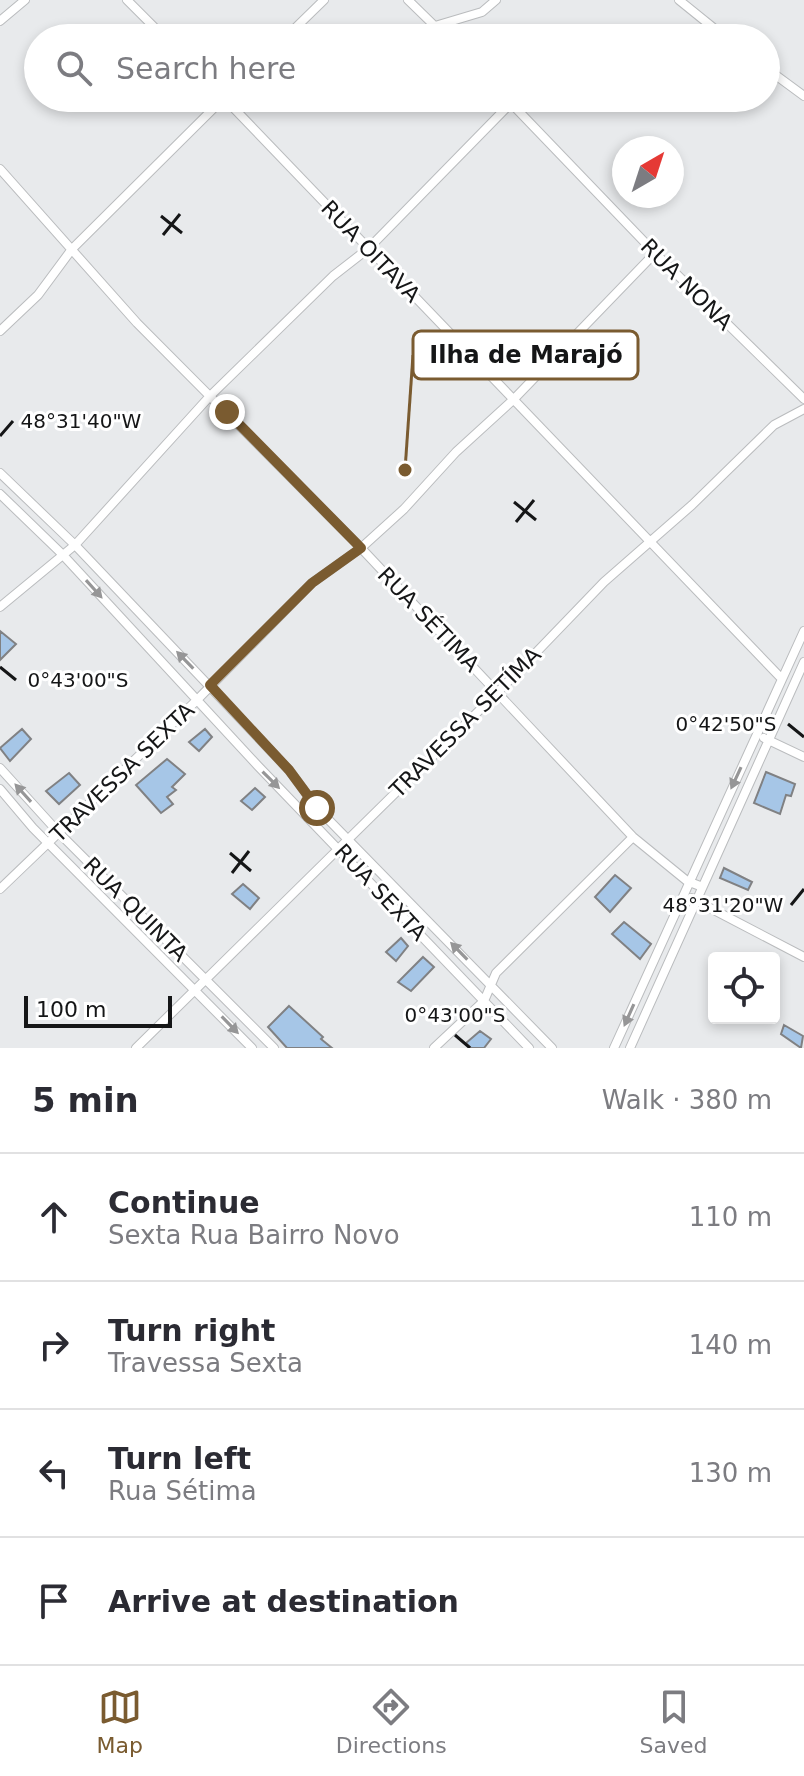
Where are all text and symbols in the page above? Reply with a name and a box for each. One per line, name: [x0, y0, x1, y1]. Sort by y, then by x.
search box: [24, 24, 780, 112]
icon: search: [52, 46, 96, 90]
text: Search here: [116, 51, 296, 86]
north arrow: [612, 136, 684, 208]
street label: RUA OITAVA: [316, 195, 425, 307]
street label: RUA NONA: [636, 234, 737, 335]
callout: Ilha de Marajó: [413, 331, 638, 379]
text: Ilha de Marajó: [429, 341, 623, 369]
route end: [209, 394, 245, 430]
text: 48°31'40"W: [21, 409, 142, 433]
street label: RUA SÉTIMA: [373, 562, 485, 677]
one-way arrow: [85, 579, 102, 599]
street label: TRAVESSA SETÍMA: [384, 642, 546, 804]
one-way arrow: [177, 651, 195, 670]
text: 0°43'00"S: [27, 668, 129, 692]
street label: TRAVESSA SEXTA: [45, 697, 199, 848]
text: 0°42'50"S: [675, 712, 777, 736]
one-way arrow: [729, 766, 743, 789]
one-way arrow: [261, 770, 280, 788]
one-way arrow: [14, 784, 32, 803]
route start: [299, 790, 335, 826]
street label: RUA SEXTA: [330, 839, 432, 946]
street label: RUA QUINTA: [79, 852, 193, 966]
text: 48°31'20"W: [663, 893, 784, 917]
one-way arrow: [451, 942, 469, 961]
map controls: [708, 952, 780, 1024]
button: locate: [708, 952, 780, 1024]
scale bar: [24, 992, 172, 1028]
text: 100 m: [36, 997, 106, 1022]
text: 0°43'00"S: [404, 1003, 506, 1027]
one-way arrow: [622, 1003, 636, 1027]
one-way arrow: [220, 1015, 239, 1034]
text: 5 min: [32, 1080, 139, 1120]
text: Walk · 380 m: [602, 1085, 772, 1115]
text: Continue: [108, 1185, 260, 1220]
icon: ahead: [32, 1195, 76, 1239]
text: 110 m: [689, 1202, 772, 1232]
text: Sexta Rua Bairro Novo: [108, 1220, 400, 1250]
text: Turn right: [108, 1313, 275, 1348]
icon: right: [32, 1323, 76, 1367]
text: 140 m: [689, 1330, 772, 1360]
text: Travessa Sexta: [108, 1348, 303, 1378]
text: Turn left: [108, 1441, 251, 1476]
icon: left: [32, 1451, 76, 1495]
text: 130 m: [689, 1458, 772, 1488]
text: Rua Sétima: [108, 1476, 257, 1506]
icon: arrive: [32, 1579, 76, 1623]
text: Arrive at destination: [108, 1584, 459, 1619]
tab: Map: [96, 1685, 143, 1758]
tab: Directions: [336, 1685, 447, 1758]
tab: Saved: [640, 1685, 708, 1758]

